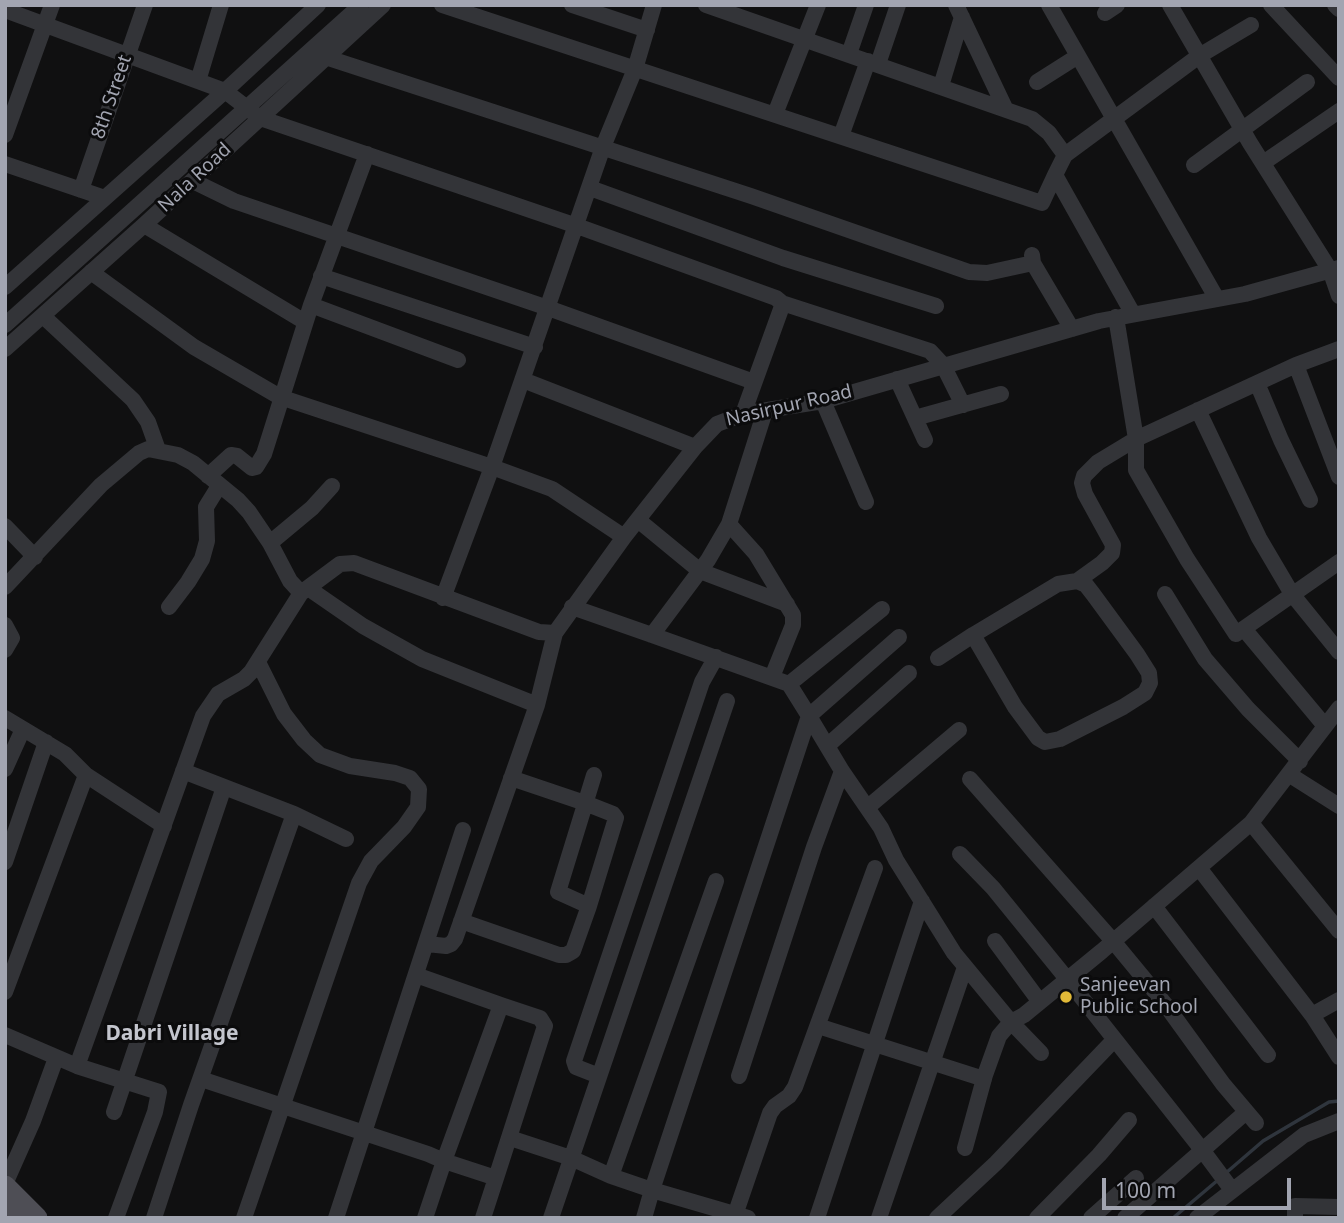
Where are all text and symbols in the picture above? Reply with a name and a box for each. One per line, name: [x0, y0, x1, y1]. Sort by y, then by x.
street label: 8th Street: [87, 52, 137, 142]
street label: Nala Road: [154, 139, 236, 217]
street label: Nasirpur Road: [724, 380, 854, 432]
place label: Sanjeevan Public School: [1080, 975, 1198, 1019]
marker: Sanjeevan Public School: [1058, 989, 1074, 1005]
district label: Dabri Village: [105, 1021, 239, 1047]
scale bar: [1106, 1164, 1295, 1208]
text: 100 m: [1115, 1176, 1176, 1204]

